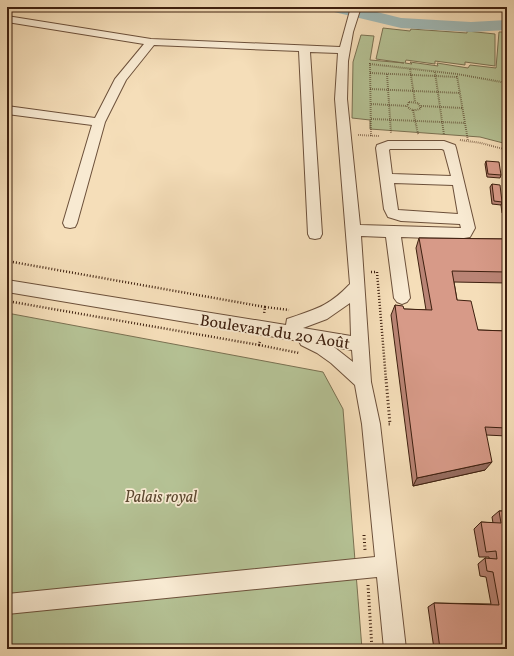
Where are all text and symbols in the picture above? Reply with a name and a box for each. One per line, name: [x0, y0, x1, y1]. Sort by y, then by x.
street label: Boulevard du 20 Août: [198, 310, 352, 356]
park label: Palais royal: [125, 487, 197, 509]

